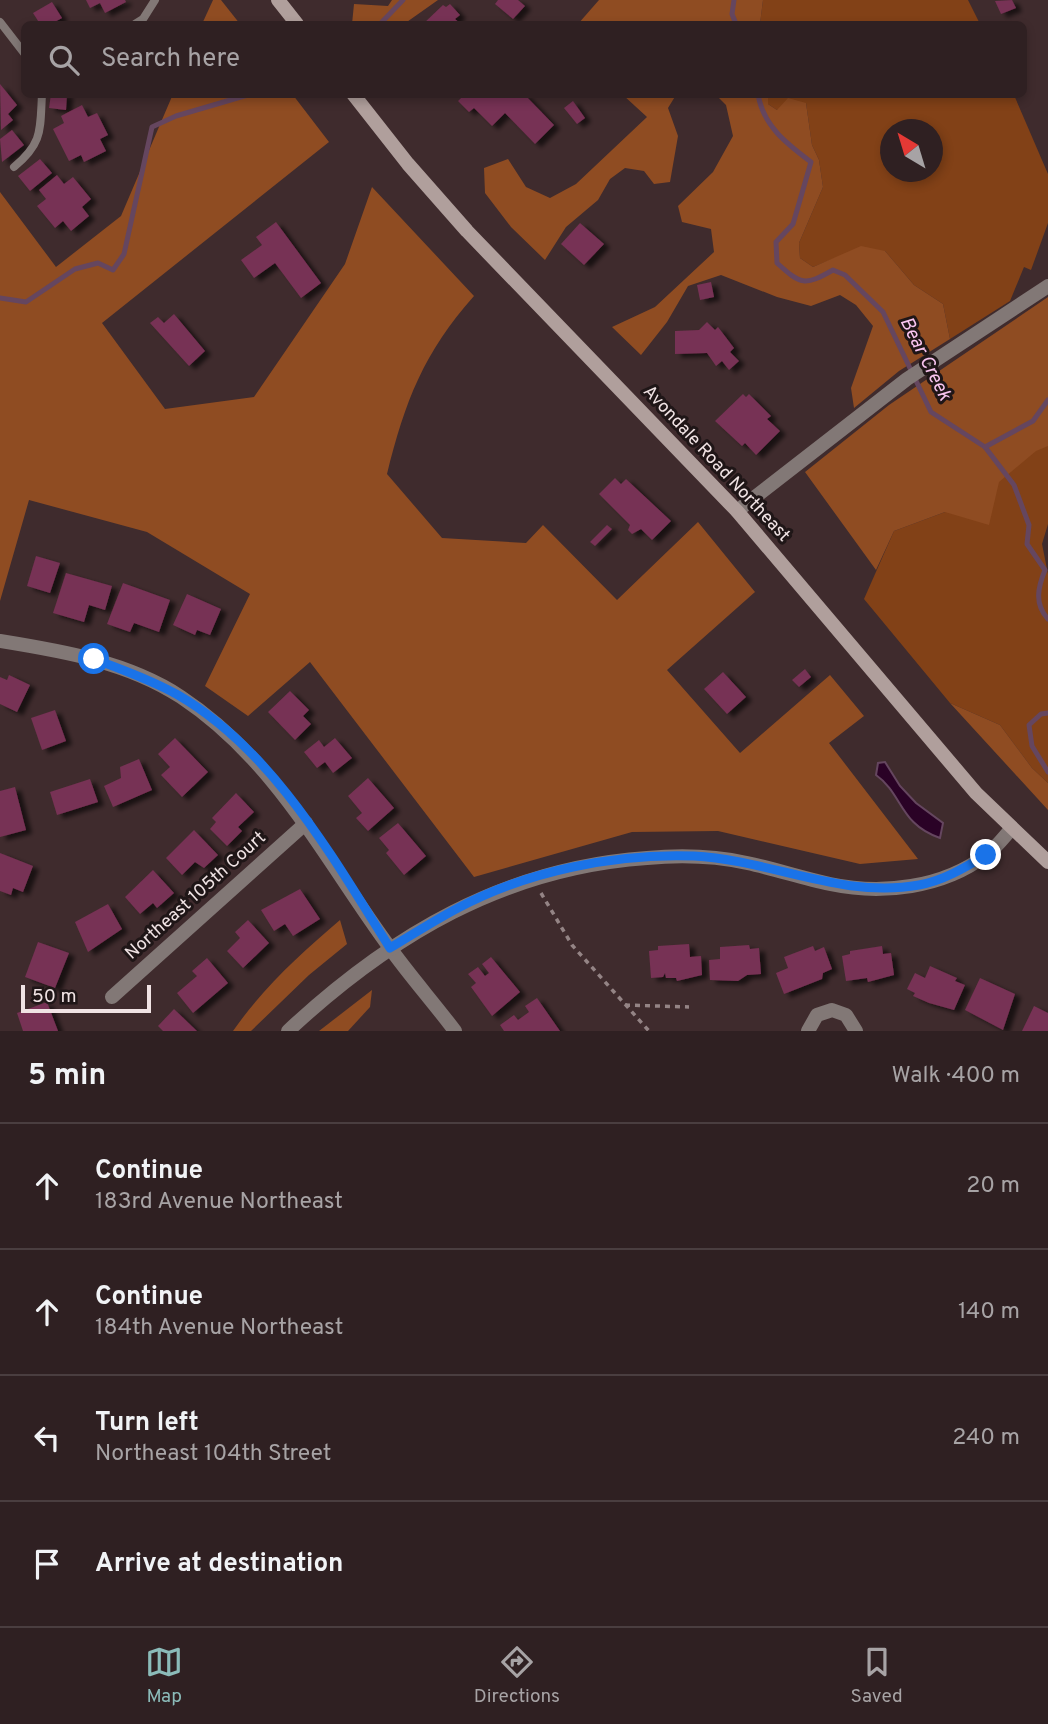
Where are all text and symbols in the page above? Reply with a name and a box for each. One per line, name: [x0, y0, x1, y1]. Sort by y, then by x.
search box: [21, 21, 1027, 98]
icon: search: [45, 41, 83, 79]
text: Search here: [101, 43, 240, 76]
north arrow: [880, 119, 943, 182]
water label: Bear Creek: [894, 313, 957, 405]
street label: Avondale Road Northeast: [637, 381, 795, 547]
route start: [78, 643, 109, 674]
street label: Northeast 105th Court: [121, 827, 271, 965]
route end: [970, 839, 1001, 870]
scale bar: [21, 982, 150, 1014]
text: 50 m: [32, 985, 77, 1009]
text: 5 min: [28, 1058, 106, 1095]
text: Walk · 400 m: [892, 1062, 1020, 1091]
text: Continue: [95, 1155, 203, 1188]
icon: ahead: [28, 1167, 66, 1205]
text: 20 m: [966, 1172, 1020, 1201]
text: 183rd Avenue Northeast: [95, 1188, 343, 1217]
text: Continue: [95, 1281, 203, 1314]
icon: ahead: [28, 1293, 66, 1331]
text: 140 m: [958, 1298, 1020, 1327]
text: 184th Avenue Northeast: [95, 1314, 343, 1343]
text: Turn left: [95, 1407, 199, 1440]
icon: left: [28, 1419, 66, 1457]
text: 240 m: [952, 1424, 1020, 1453]
text: Northeast 104th Street: [95, 1440, 331, 1469]
icon: arrive: [28, 1545, 66, 1583]
text: Arrive at destination: [95, 1548, 343, 1581]
tab: Map: [145, 1643, 183, 1709]
tab: Directions: [474, 1643, 560, 1709]
tab: Saved: [851, 1643, 903, 1709]

